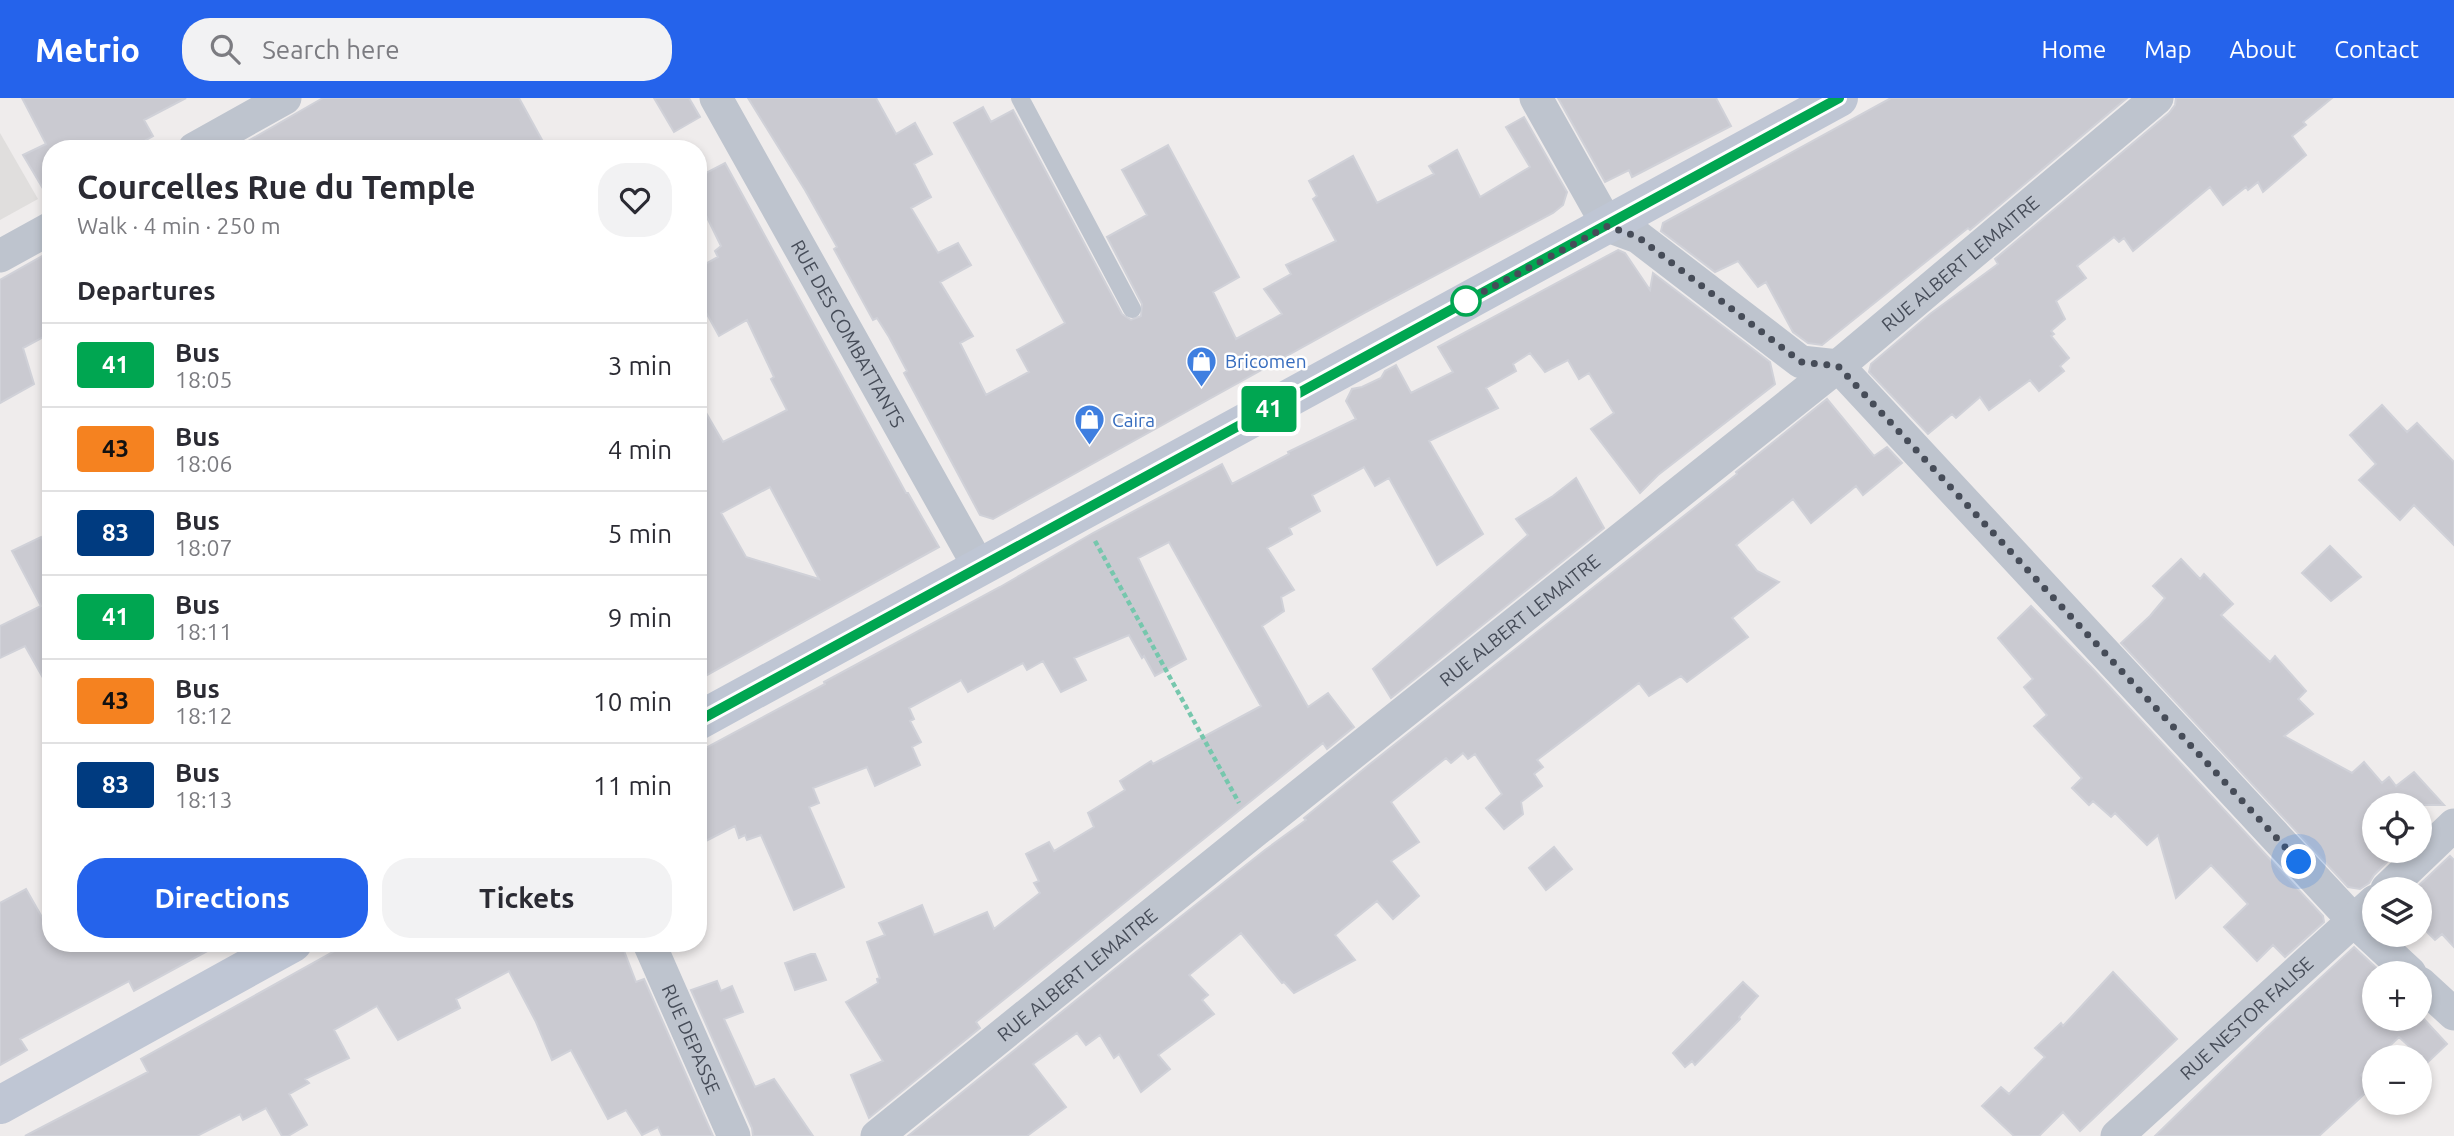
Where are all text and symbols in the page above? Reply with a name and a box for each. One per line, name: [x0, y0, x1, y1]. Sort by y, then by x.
search box: [182, 18, 672, 81]
icon: search: [206, 30, 244, 68]
text: Metrio: [35, 31, 140, 68]
text: Search here: [262, 35, 400, 64]
text: Home: [2041, 36, 2106, 63]
text: Map: [2144, 36, 2191, 63]
text: About: [2229, 36, 2296, 63]
text: Contact: [2334, 36, 2419, 63]
button: heart: [598, 163, 672, 237]
text: Courcelles Rue du Temple: [77, 168, 475, 205]
street label: RUE ALBERT LEMAITRE: [1877, 191, 2043, 336]
text: Walk · 4 min · 250 m: [77, 213, 281, 238]
street label: RUE DES COMBATTANTS: [787, 236, 909, 431]
text: Departures: [77, 276, 215, 305]
unlabelled marker: [1451, 286, 1481, 316]
text: Bus: [175, 338, 220, 367]
shop icon: Bricomen: [1185, 344, 1219, 388]
place label: Bricomen: [1225, 350, 1307, 372]
text: 41: [102, 351, 129, 378]
text: 3 min: [608, 351, 672, 380]
text: 18:05: [175, 367, 233, 392]
line badge: 41: [1238, 386, 1300, 432]
text: 41: [1255, 395, 1283, 422]
shop icon: Caira: [1072, 403, 1106, 447]
place label: Caira: [1112, 409, 1155, 431]
text: Bus: [175, 422, 220, 451]
text: 43: [102, 435, 129, 462]
text: 4 min: [608, 435, 672, 464]
text: 18:06: [175, 451, 233, 476]
text: Bus: [175, 506, 220, 535]
text: 83: [102, 519, 129, 546]
text: 5 min: [608, 519, 672, 548]
text: 18:07: [175, 535, 233, 560]
street label: RUE ALBERT LEMAITRE: [1435, 550, 1604, 691]
text: Bus: [175, 590, 220, 619]
text: 41: [102, 603, 129, 630]
text: 9 min: [608, 603, 672, 632]
text: 18:11: [175, 619, 233, 644]
text: Bus: [175, 674, 220, 703]
text: 43: [102, 687, 129, 714]
text: 10 min: [593, 687, 672, 716]
text: 18:12: [175, 703, 233, 728]
text: Bus: [175, 758, 220, 787]
text: 83: [102, 771, 129, 798]
text: 11 min: [593, 771, 672, 800]
text: 18:13: [175, 787, 233, 812]
map controls: [2362, 793, 2432, 1115]
button: locate: [2362, 793, 2432, 863]
your location: [2281, 844, 2316, 879]
button: Directions: [77, 858, 368, 938]
button: Tickets: [382, 858, 672, 938]
button: layers: [2362, 877, 2432, 947]
street label: RUE ALBERT LEMAITRE: [993, 904, 1161, 1046]
street label: RUE NESTOR FALISE: [2175, 952, 2317, 1084]
button: +: [2362, 961, 2432, 1031]
street label: RUE DEPASSE: [658, 981, 725, 1097]
button: −: [2362, 1045, 2432, 1115]

